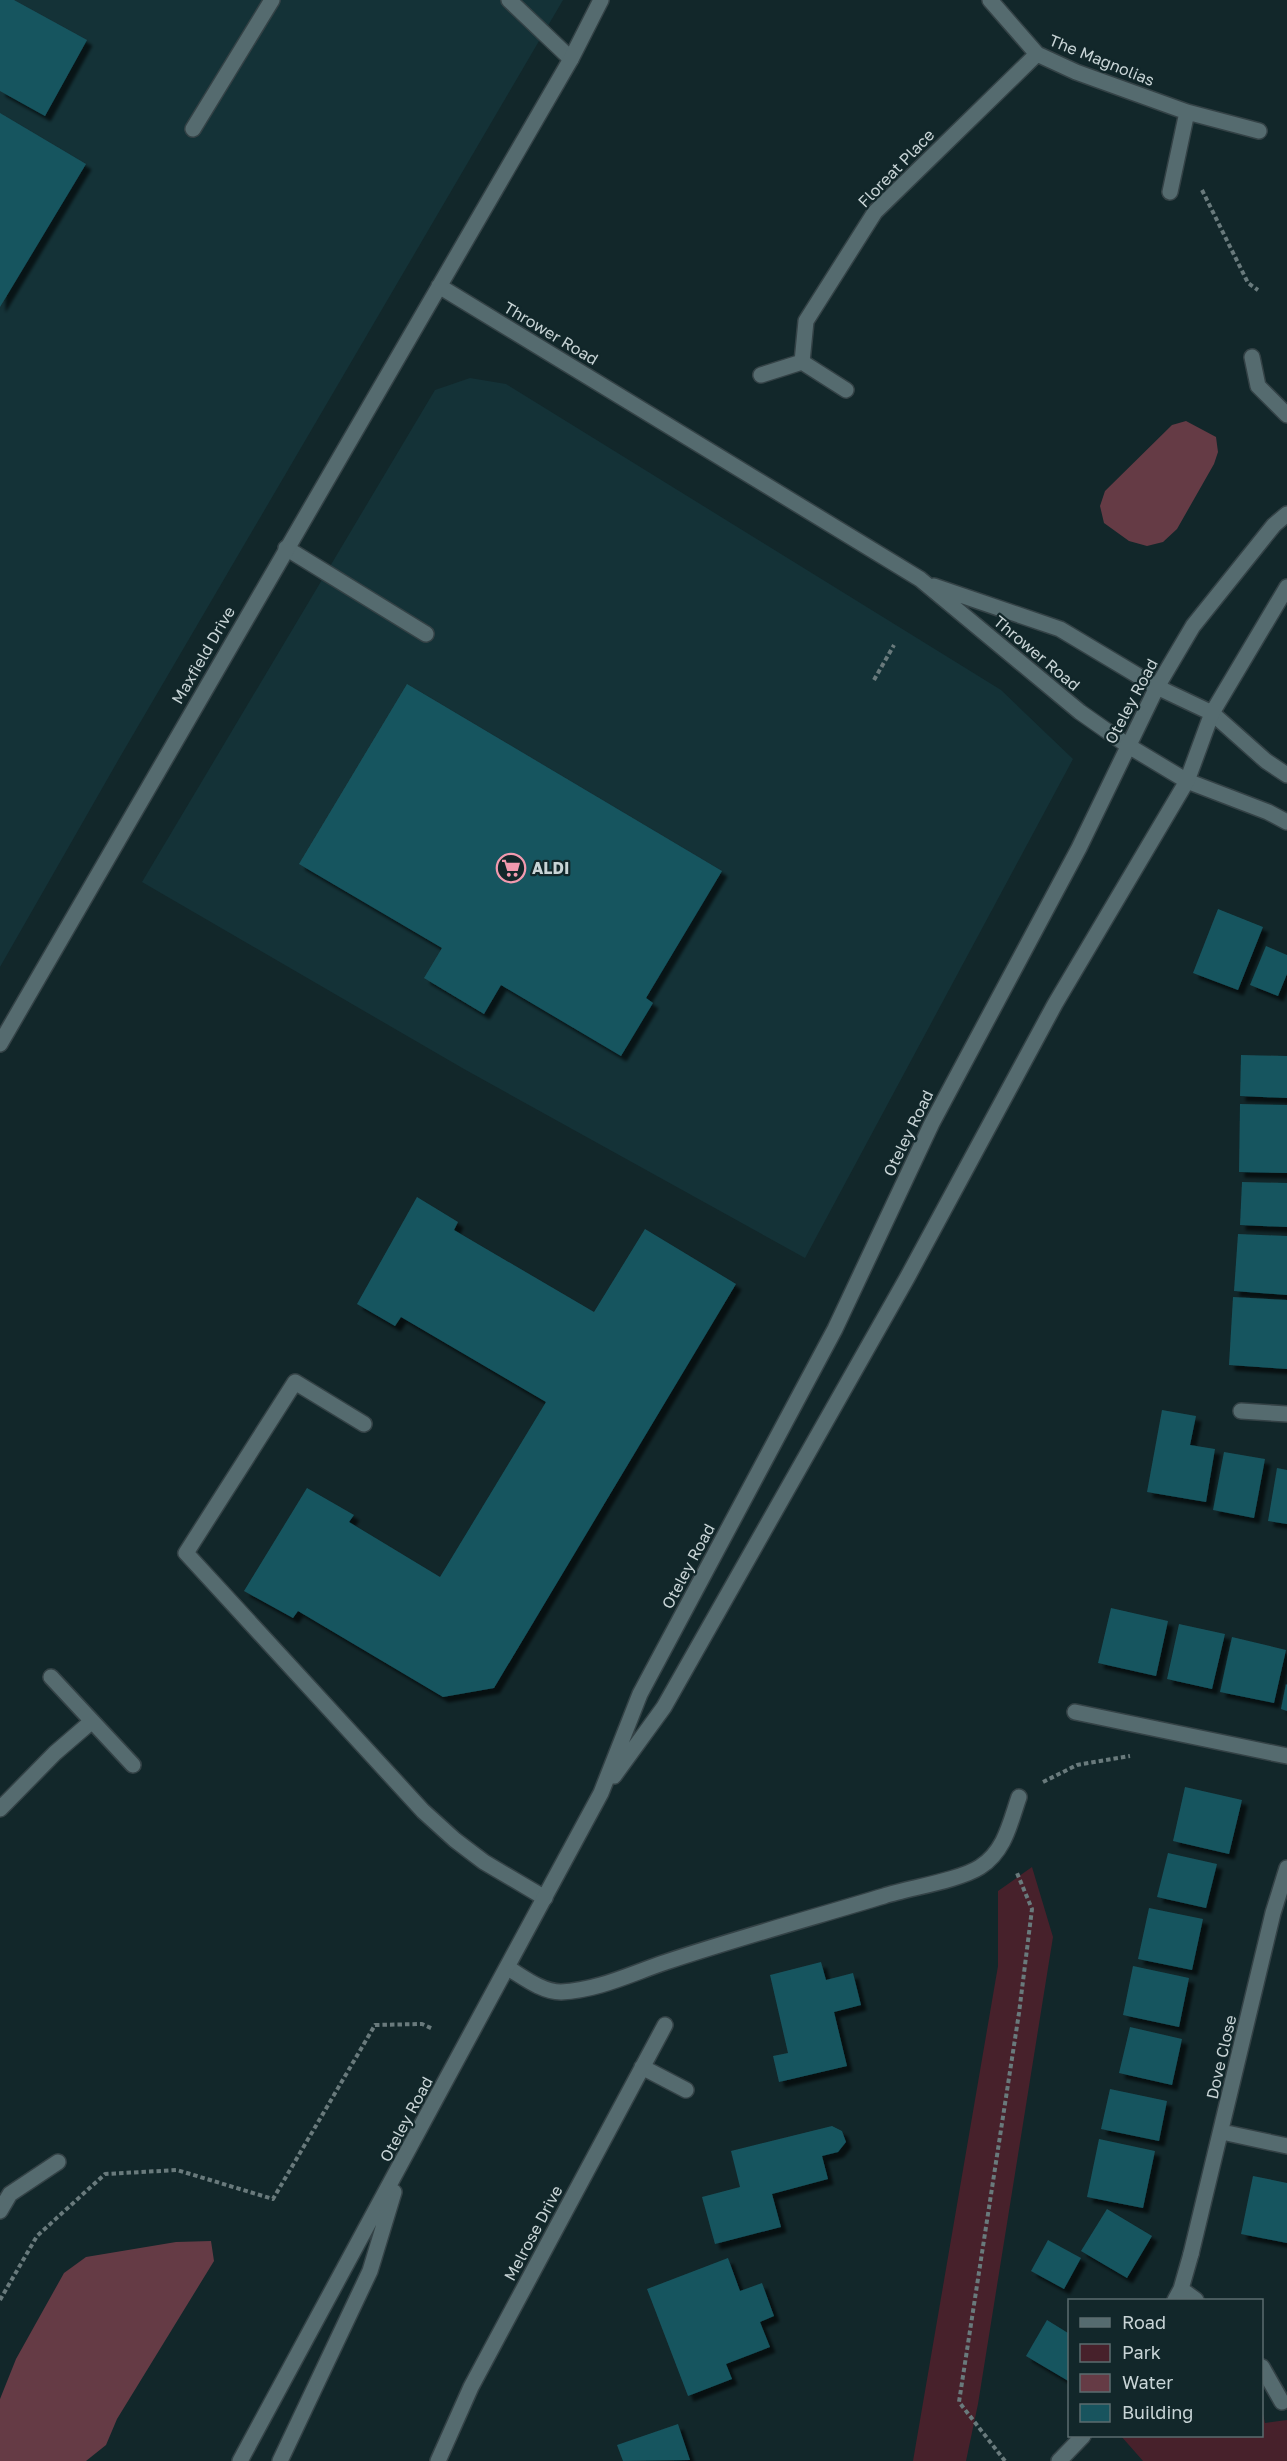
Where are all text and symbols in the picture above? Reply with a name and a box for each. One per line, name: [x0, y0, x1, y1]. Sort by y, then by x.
street label: The Magnolias: [1046, 30, 1158, 90]
street label: Floreat Place: [854, 125, 938, 211]
street label: Thrower Road: [500, 297, 602, 369]
street label: Maxfield Drive: [167, 603, 239, 707]
street label: Thrower Road: [990, 611, 1084, 695]
street label: Oteley Road: [1100, 655, 1162, 747]
supermarket icon: ALDI: [495, 852, 527, 884]
place label: ALDI: [532, 858, 569, 878]
street label: Oteley Road: [878, 1087, 938, 1179]
street label: Oteley Road: [657, 1520, 719, 1612]
street label: Dove Close: [1202, 2013, 1240, 2101]
street label: Oteley Road: [375, 2073, 437, 2165]
street label: Melrose Drive: [499, 2182, 567, 2284]
legend: [1068, 2299, 1263, 2437]
text: Road: [1122, 2311, 1166, 2333]
text: Park: [1122, 2341, 1161, 2363]
text: Water: [1122, 2371, 1173, 2393]
text: Building: [1122, 2401, 1193, 2423]

